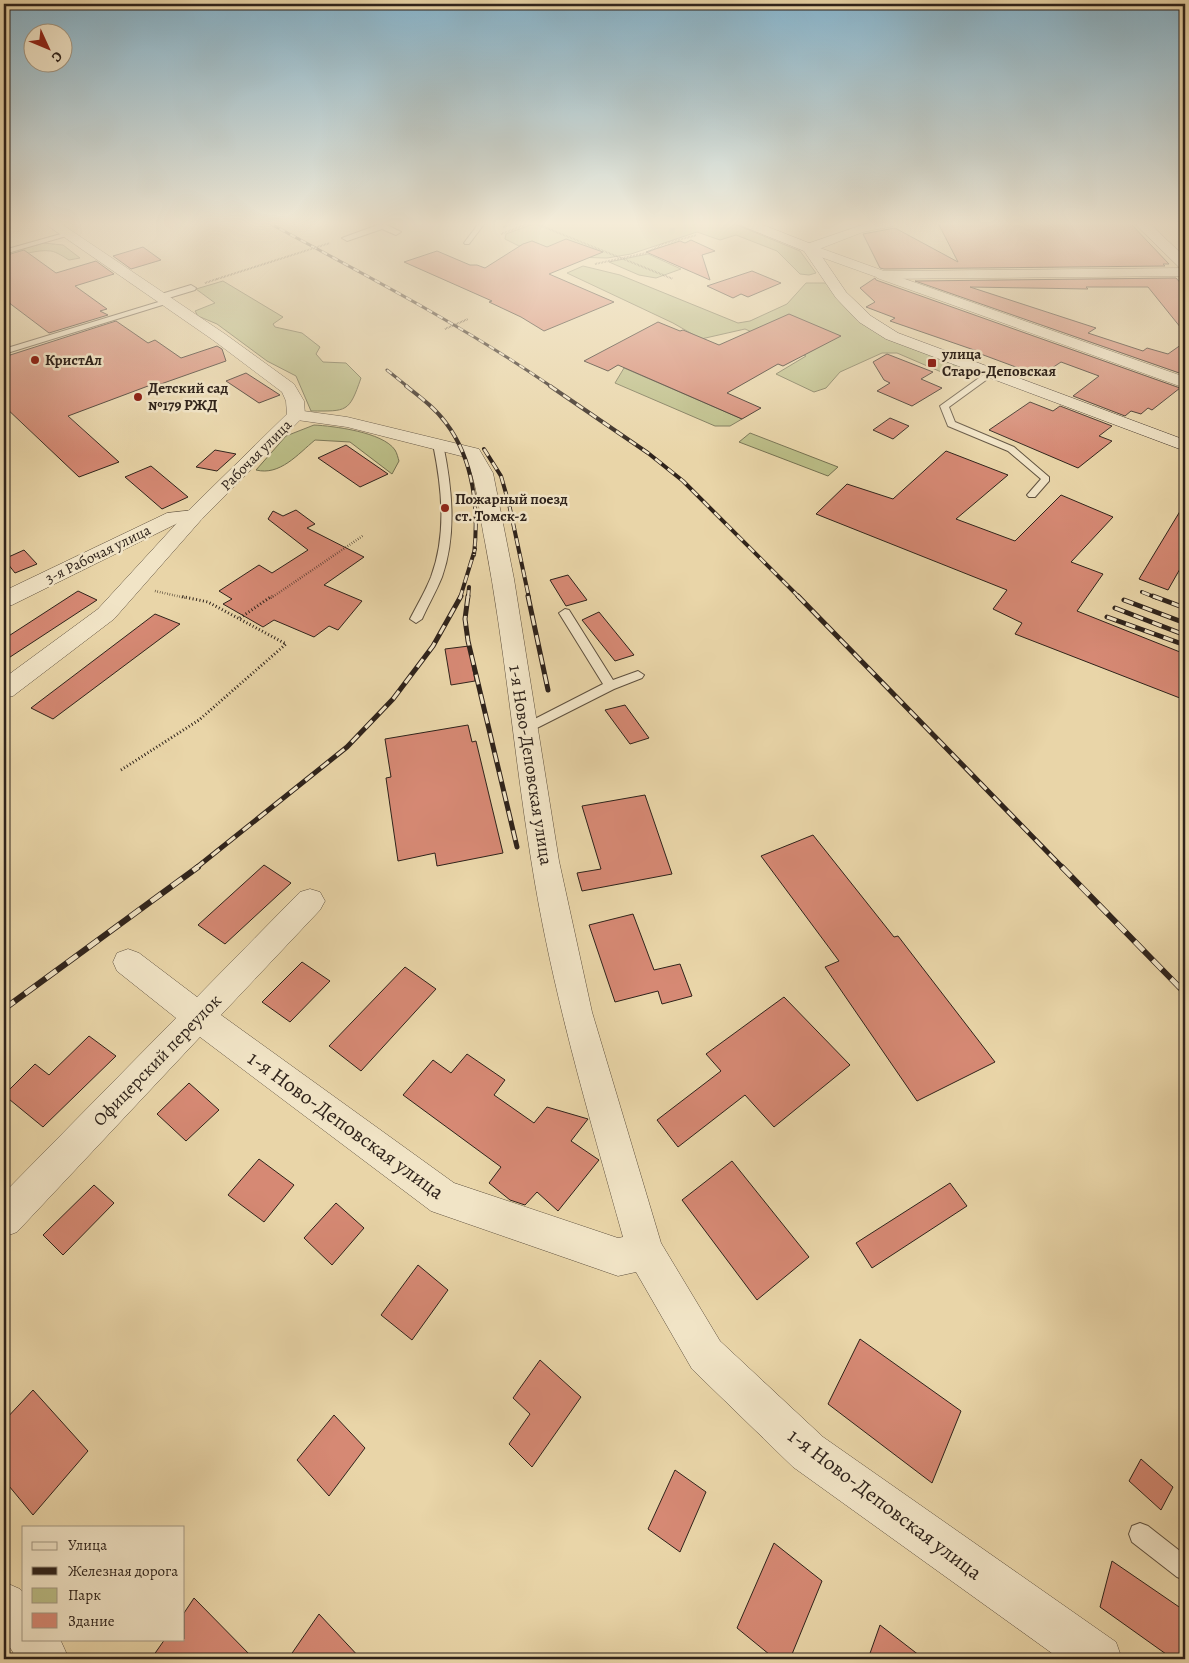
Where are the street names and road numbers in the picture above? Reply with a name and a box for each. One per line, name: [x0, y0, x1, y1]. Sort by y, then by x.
street label: Рабочая улица: [216, 415, 296, 495]
street label: 3-я Рабочая улица: [42, 520, 154, 588]
street label: 1-я Ново-Деповская улица: [503, 663, 559, 868]
street label: Офицерский переулок: [88, 989, 226, 1131]
street label: 1-я Ново-Деповская улица: [242, 1044, 450, 1206]
street label: 1-я Ново-Деповская улица: [782, 1422, 988, 1586]

